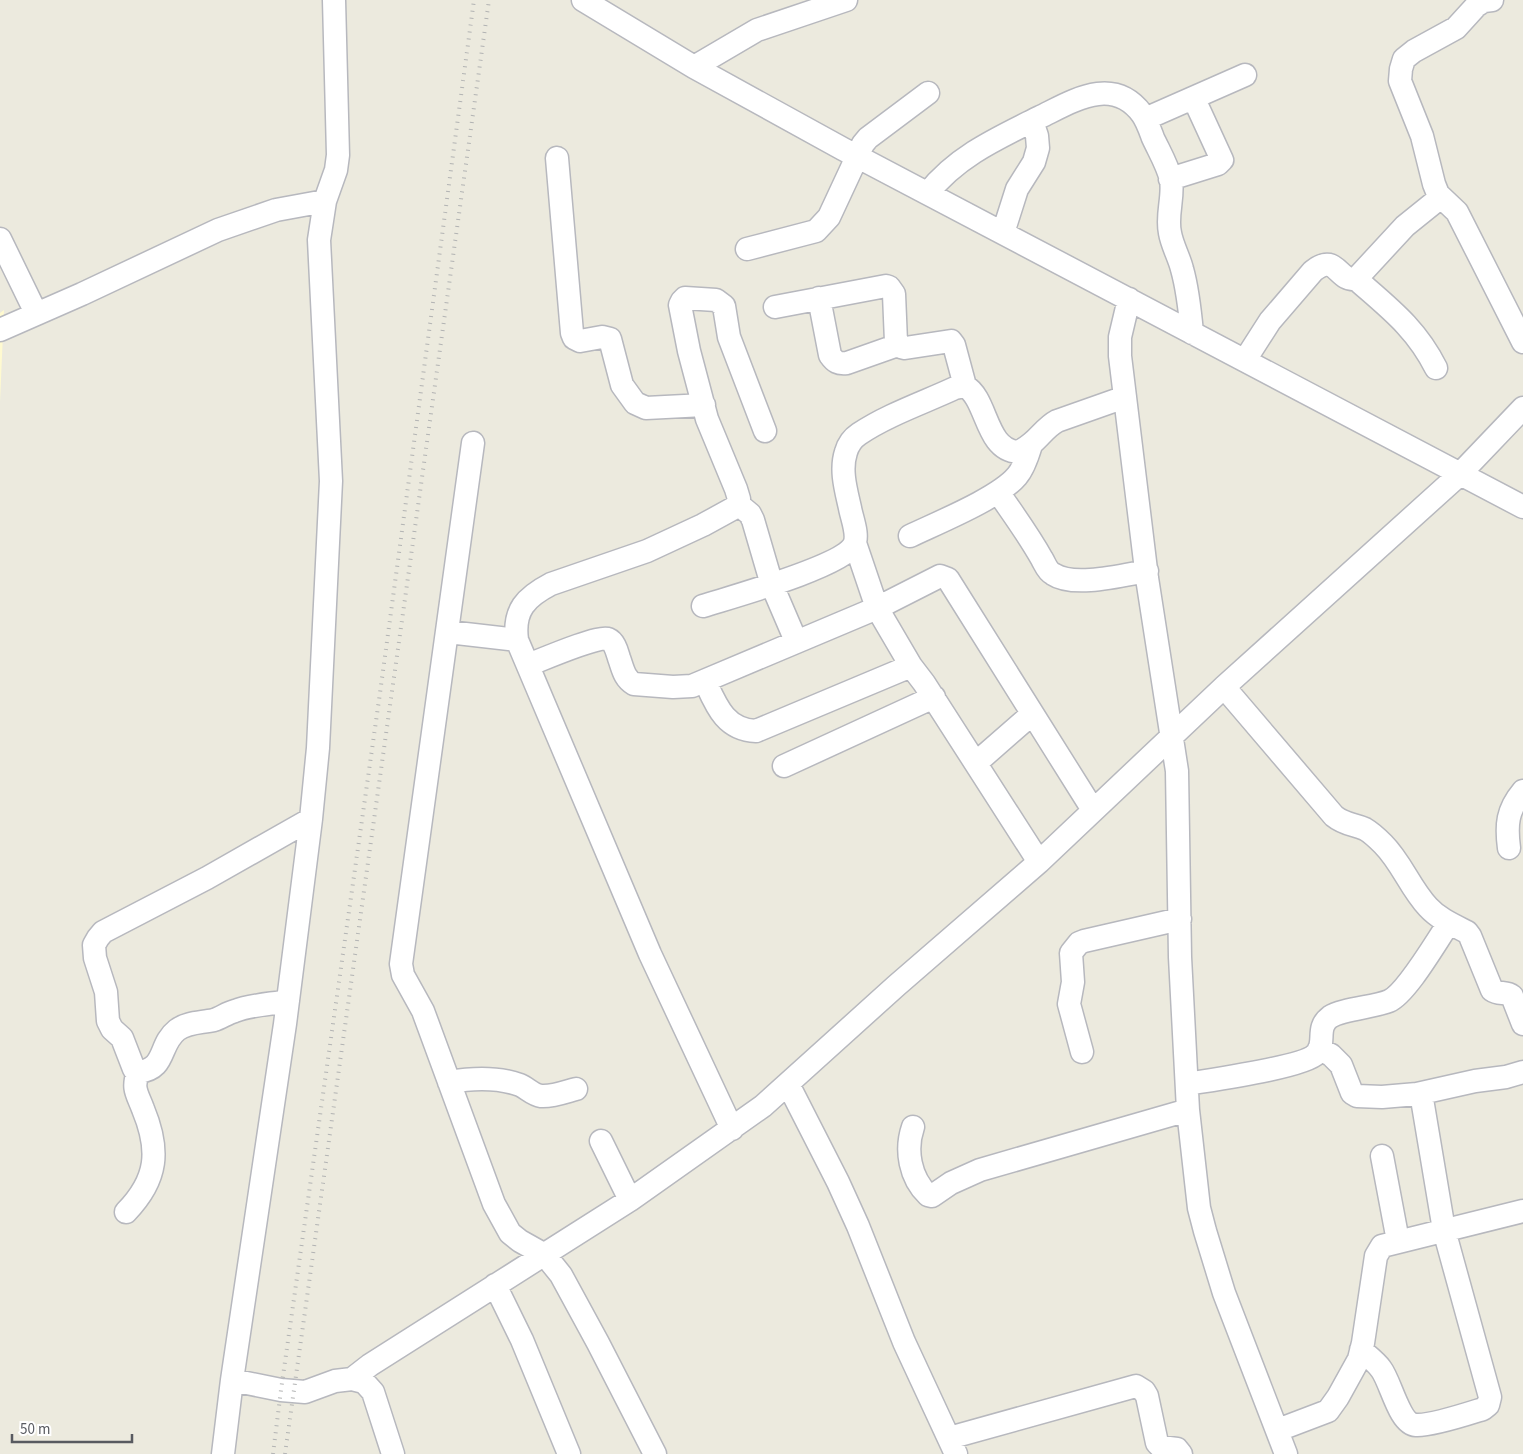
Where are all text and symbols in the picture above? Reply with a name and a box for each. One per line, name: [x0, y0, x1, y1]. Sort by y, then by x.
scale bar: [12, 1412, 132, 1444]
text: 50 m: [20, 1419, 50, 1440]

